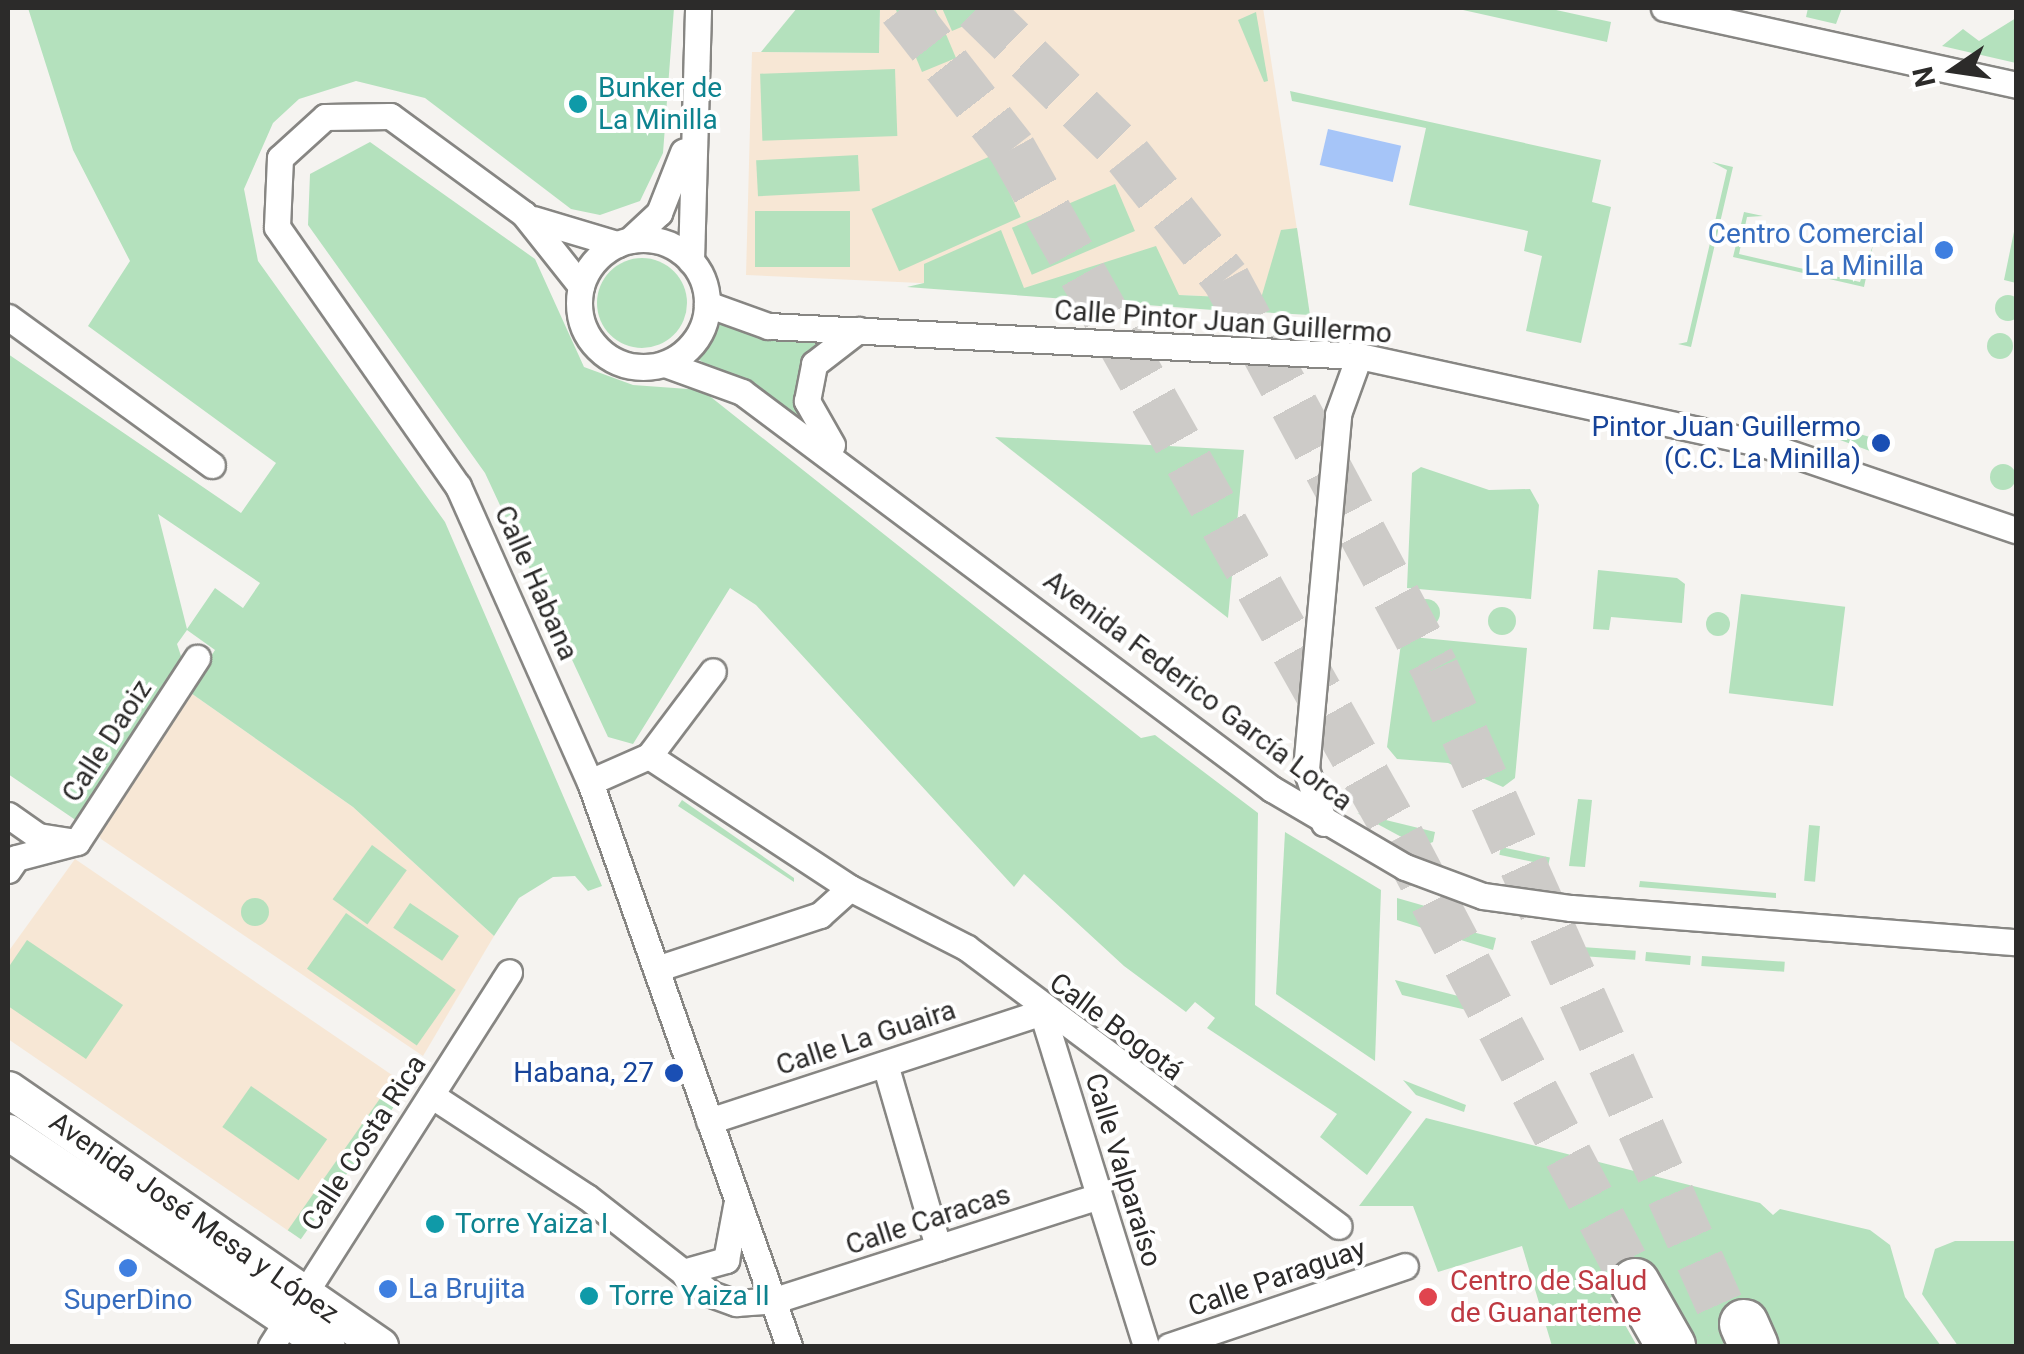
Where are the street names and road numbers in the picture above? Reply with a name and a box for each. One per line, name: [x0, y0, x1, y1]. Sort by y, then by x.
street label: Calle Pintor Juan Guillermo: [1053, 293, 1393, 351]
street label: Calle Habana: [487, 500, 585, 666]
street label: Avenida Federico García Lorca: [1037, 564, 1359, 818]
street label: Calle Daoiz: [55, 674, 159, 808]
street label: Calle Bogotá: [1043, 966, 1189, 1088]
street label: Calle La Guaira: [772, 993, 960, 1083]
street label: Calle Costa Rica: [295, 1049, 433, 1237]
street label: Calle Valparaíso: [1078, 1069, 1168, 1271]
street label: Avenida José Mesa y López: [43, 1105, 345, 1331]
street label: Calle Caracas: [842, 1178, 1014, 1262]
street label: Calle Paraguay: [1184, 1232, 1370, 1324]

